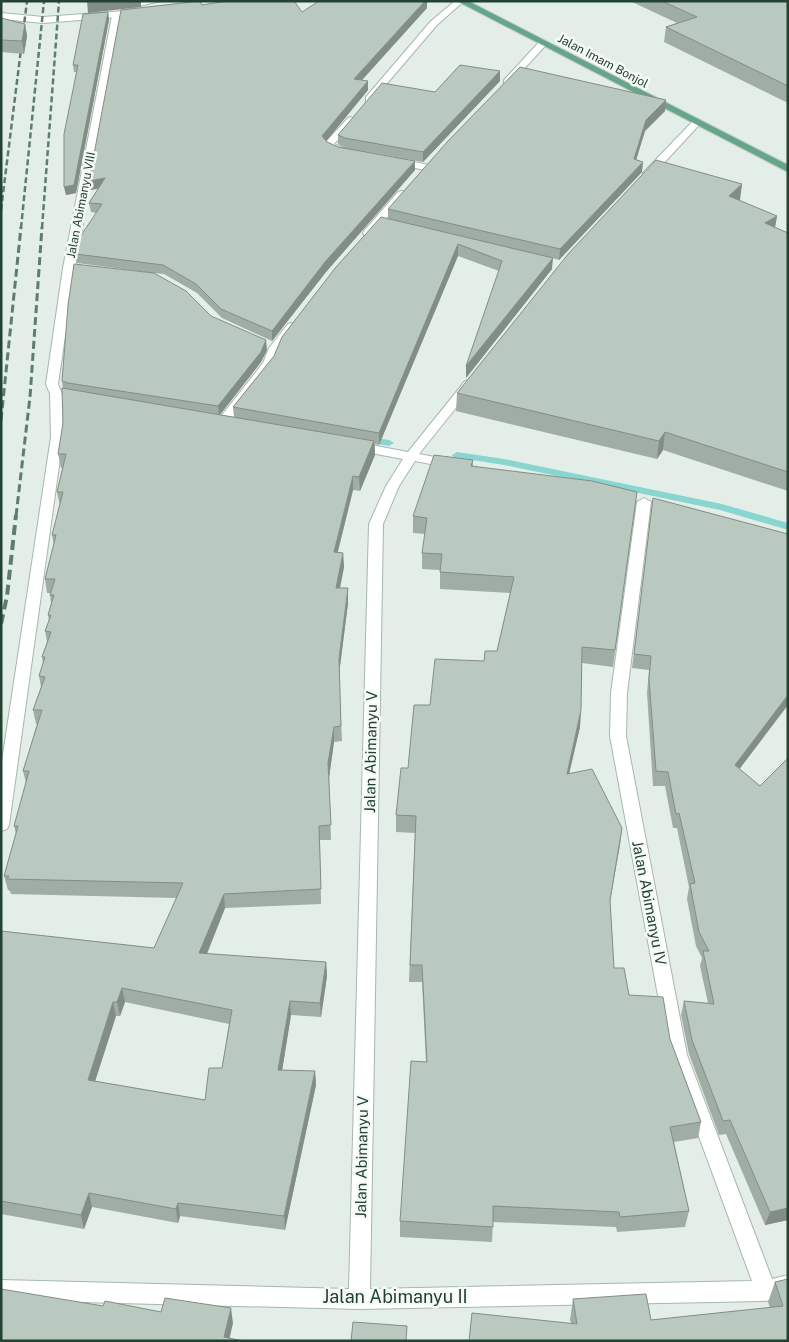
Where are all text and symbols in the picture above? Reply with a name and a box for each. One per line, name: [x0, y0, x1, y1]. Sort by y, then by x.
street label: Jalan Imam Bonjol: [555, 31, 651, 91]
street label: Jalan Abimanyu VIII: [64, 151, 98, 259]
street label: Jalan Abimanyu V: [361, 691, 380, 813]
street label: Jalan Abimanyu IV: [629, 839, 670, 967]
street label: Jalan Abimanyu V: [352, 1096, 371, 1218]
street label: Jalan Abimanyu II: [322, 1286, 468, 1307]

